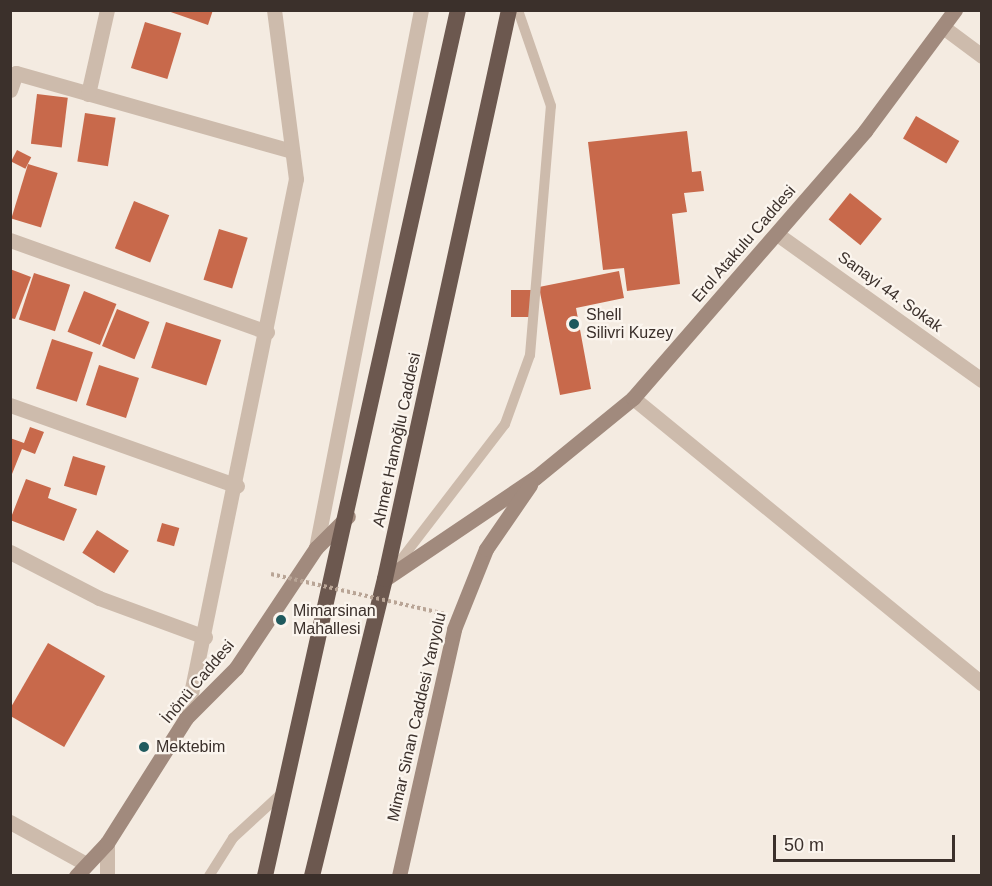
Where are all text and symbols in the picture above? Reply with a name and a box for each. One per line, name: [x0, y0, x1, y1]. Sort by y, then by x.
street label: Erol Atakulu Caddesi: [688, 181, 800, 307]
street label: Sanayi 44. Sokak: [834, 248, 946, 336]
place label: Shell Silivri Kuzey: [586, 305, 673, 343]
marker: Shell Silivri Kuzey: [567, 317, 581, 331]
street label: Ahmet Hamoğlu Caddesi: [369, 351, 425, 529]
place label: Mimarsinan Mahallesi: [293, 601, 376, 639]
street label: Mimar Sinan Caddesi Yanyolu: [384, 611, 450, 823]
marker: Mimarsinan Mahallesi: [274, 613, 288, 627]
street label: İnönü Caddesi: [157, 636, 239, 728]
place label: Mektebim: [156, 737, 225, 757]
marker: Mektebim: [137, 740, 151, 754]
scale bar: [776, 823, 958, 861]
text: 50 m: [784, 835, 824, 855]

